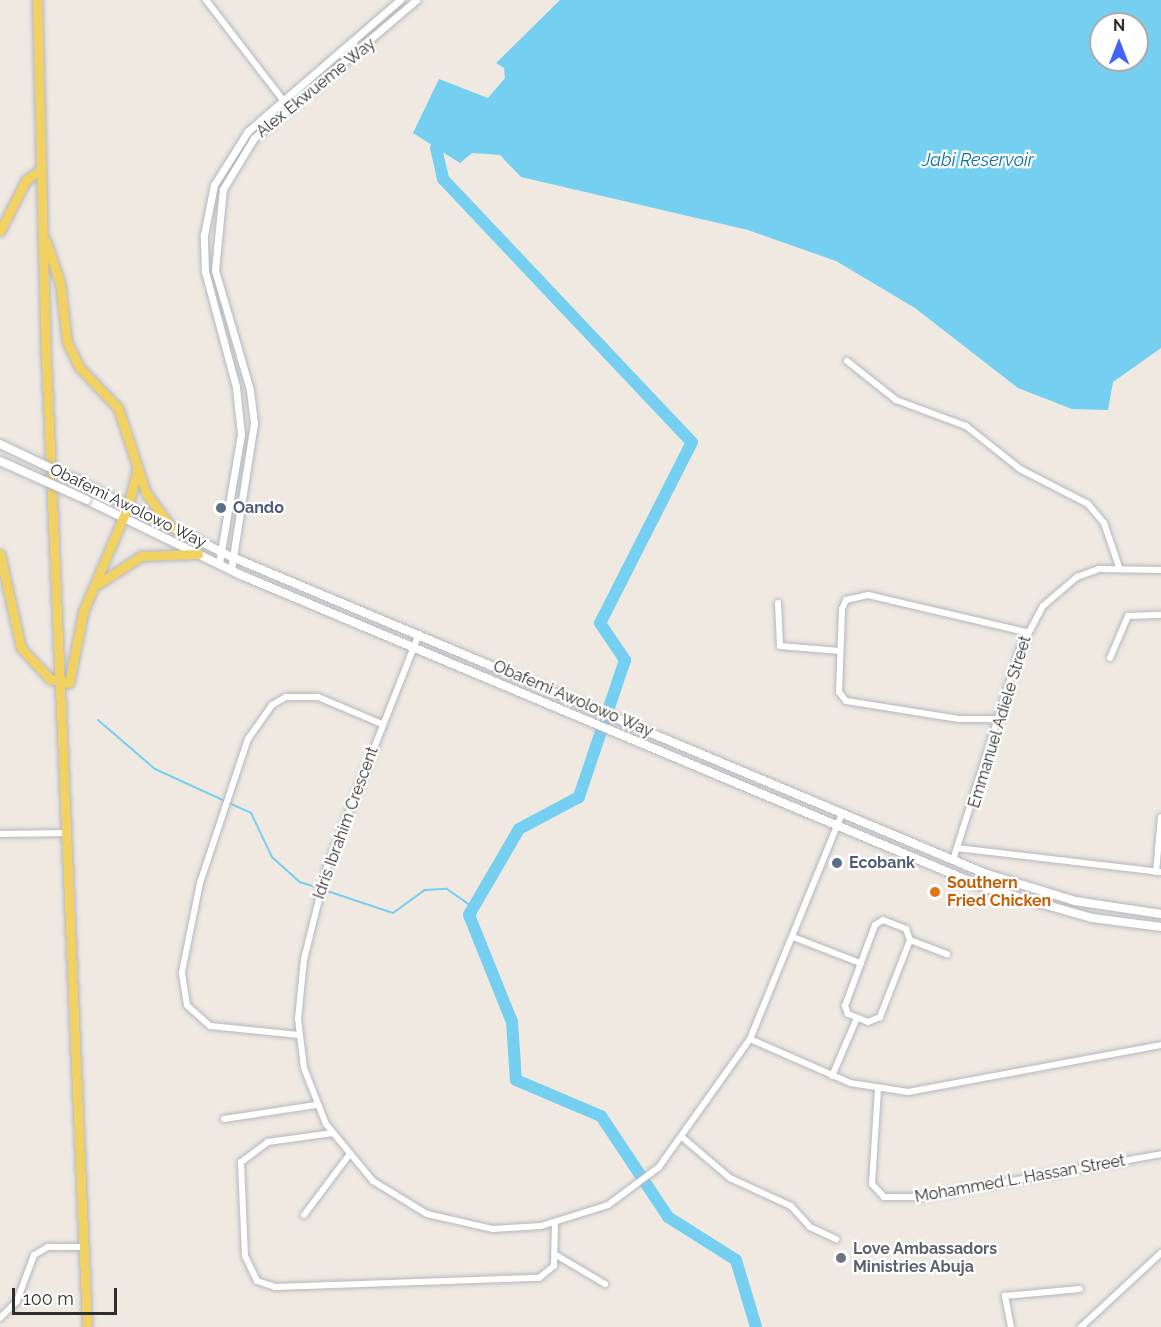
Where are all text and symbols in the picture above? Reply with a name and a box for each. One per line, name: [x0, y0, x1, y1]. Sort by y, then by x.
north arrow: [1089, 12, 1149, 72]
text: N: [1113, 16, 1125, 35]
street label: Alex Ekwueme Way: [253, 34, 379, 142]
water label: Jabi Reservoir: [922, 149, 1034, 171]
street label: Obafemi Awolowo Way: [46, 460, 210, 552]
place label: Oando: [233, 498, 284, 518]
marker: Oando: [214, 501, 228, 515]
street label: Emmanuel Adiele Street: [965, 633, 1035, 811]
street label: Obafemi Awolowo Way: [490, 656, 656, 742]
street label: Idris Ibrahim Crescent: [310, 744, 382, 902]
place label: Ecobank: [849, 853, 915, 873]
marker: Ecobank: [830, 856, 844, 870]
place label: Southern Fried Chicken: [947, 873, 1051, 911]
marker: Southern Fried Chicken: [928, 885, 942, 899]
street label: Mohammed L. Hassan Street: [913, 1151, 1127, 1207]
place label: Love Ambassadors Ministries Abuja: [853, 1239, 998, 1277]
marker: Love Ambassadors Ministries Abuja: [834, 1251, 848, 1265]
scale bar: [15, 1276, 120, 1314]
text: 100 m: [23, 1288, 74, 1309]

